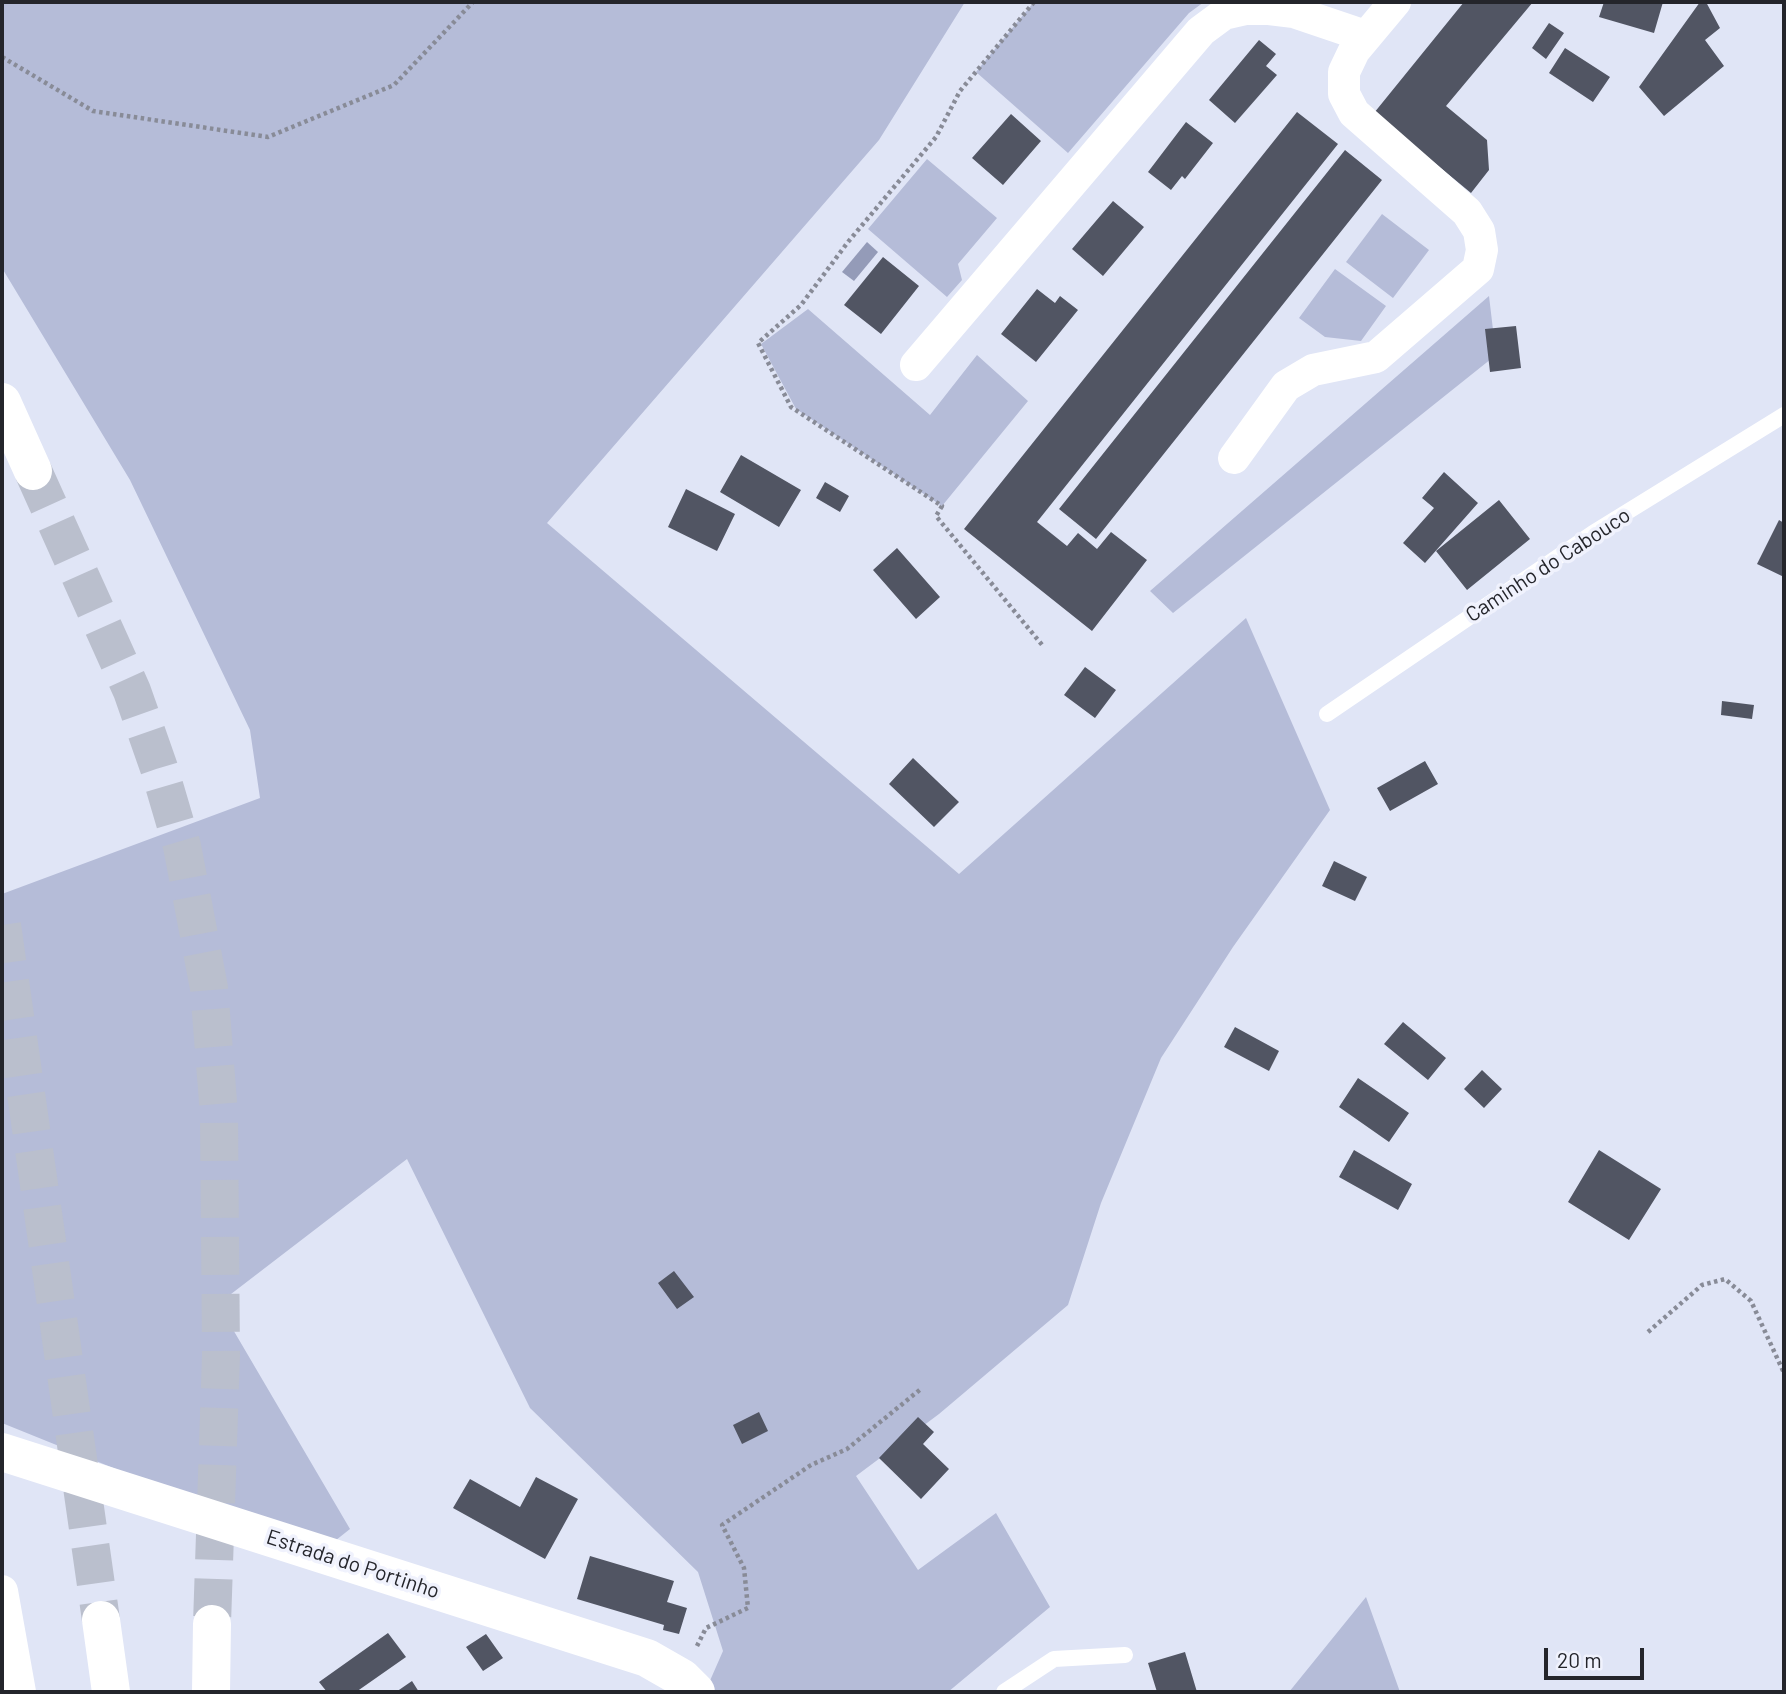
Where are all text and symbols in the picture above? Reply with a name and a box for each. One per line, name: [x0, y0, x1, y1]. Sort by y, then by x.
street label: Caminho do Cabouco: [1461, 502, 1635, 628]
street label: Estrada do Portinho: [263, 1524, 443, 1604]
scale bar: [1548, 1634, 1648, 1678]
text: 20 m: [1557, 1647, 1602, 1672]

